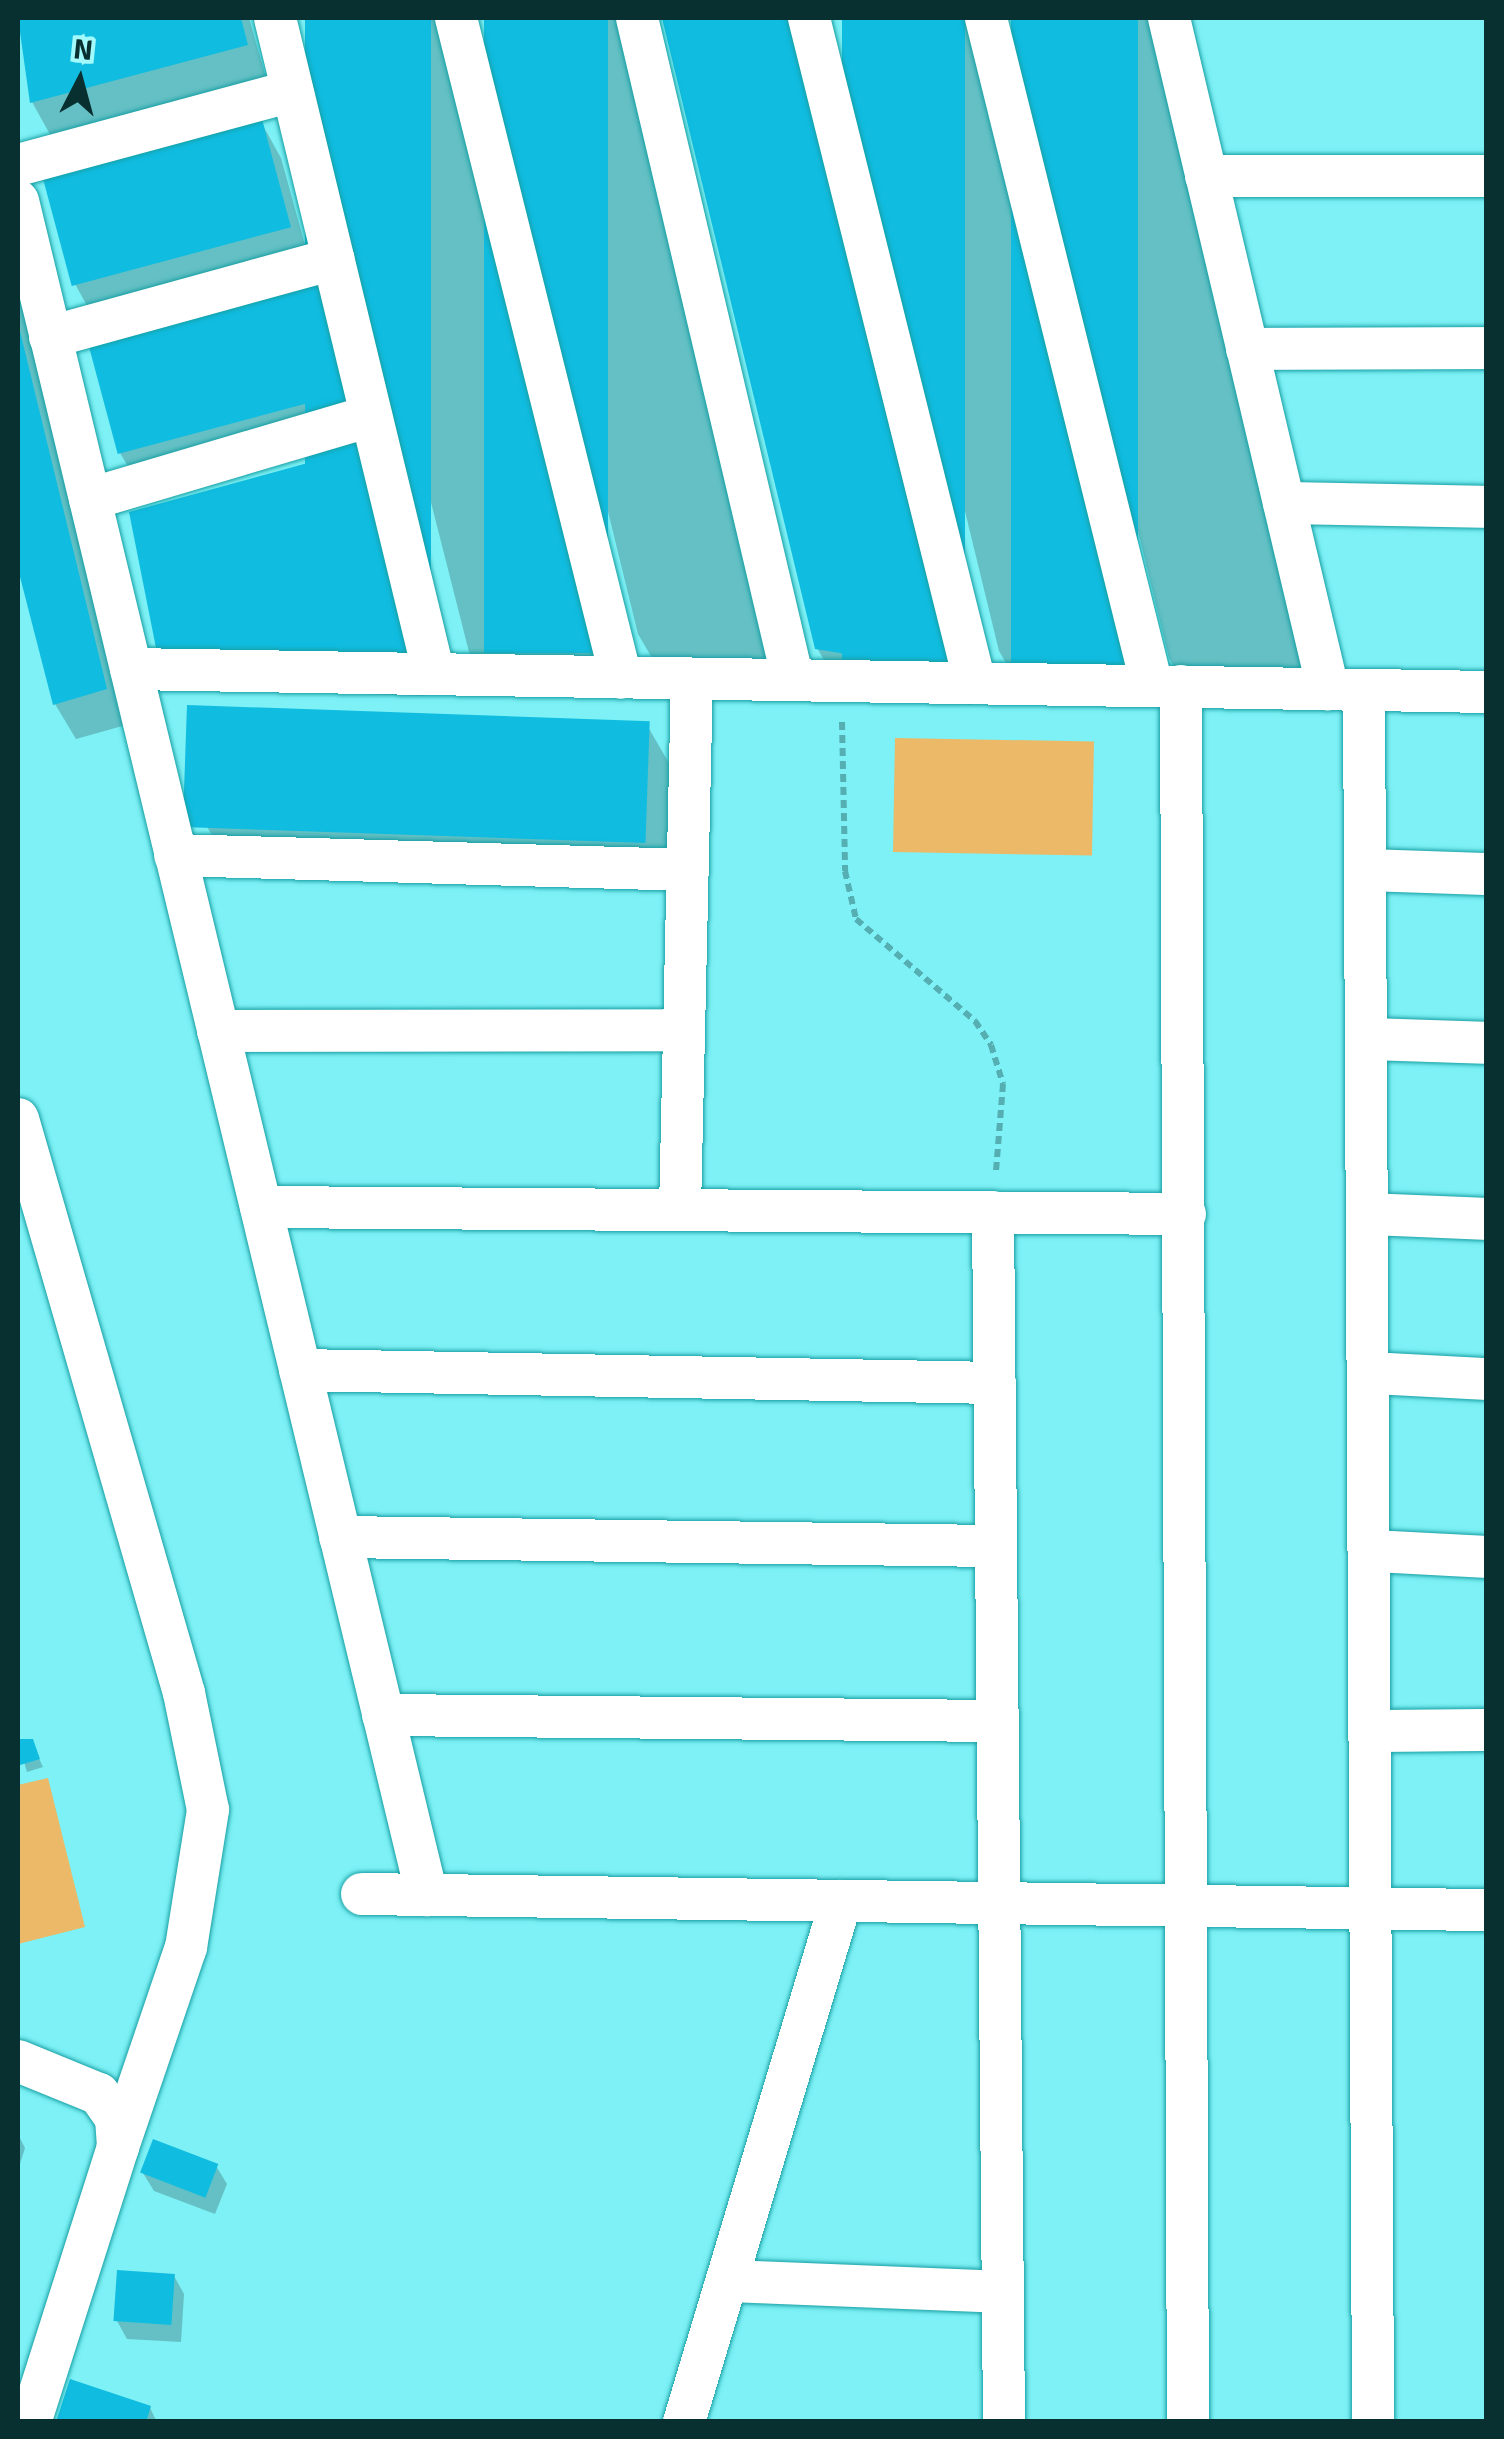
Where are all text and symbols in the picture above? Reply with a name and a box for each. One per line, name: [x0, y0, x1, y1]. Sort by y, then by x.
north arrow: [30, 30, 130, 130]
text: N: [72, 32, 95, 68]

